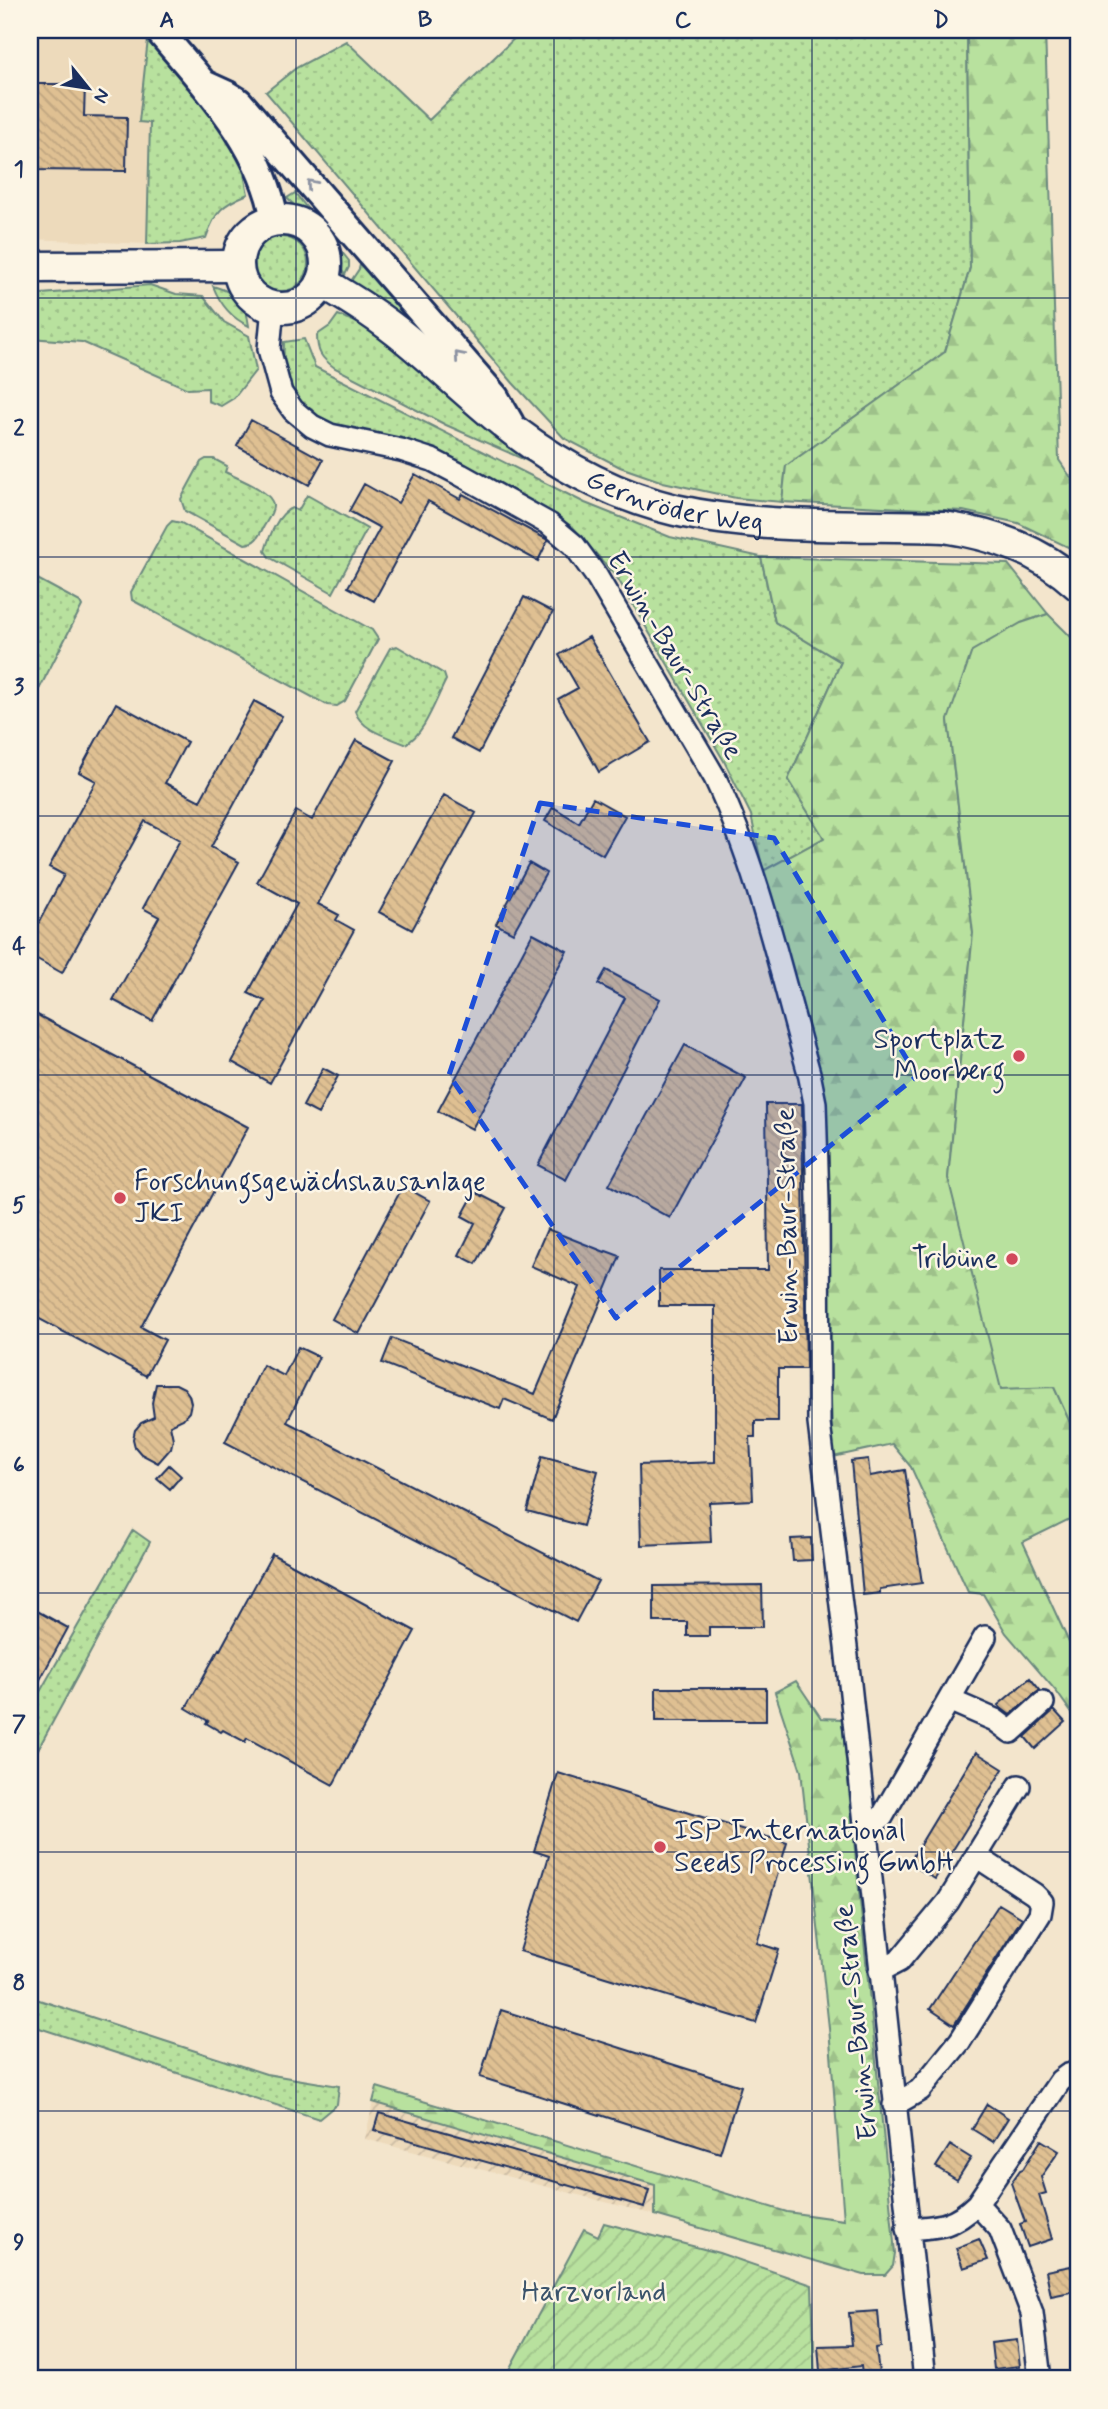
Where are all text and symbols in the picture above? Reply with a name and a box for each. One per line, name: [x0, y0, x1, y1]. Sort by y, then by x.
text: A: [159, 6, 175, 36]
text: B: [418, 6, 433, 36]
text: C: [675, 6, 692, 36]
text: D: [933, 6, 949, 36]
north arrow: [52, 52, 122, 122]
text: N: [87, 84, 115, 107]
text: 1: [14, 155, 24, 185]
one-way arrow: [307, 180, 319, 193]
one-way arrow: [455, 352, 467, 365]
text: 2: [13, 414, 25, 444]
street label: Gernröder Weg: [579, 461, 765, 541]
street label: Erwin-Baur-Straße: [597, 545, 751, 767]
text: 3: [14, 673, 25, 703]
text: 4: [12, 932, 26, 962]
place label: Sportplatz Moorberg: [873, 1022, 1005, 1094]
marker: Sportplatz Moorberg: [1011, 1048, 1027, 1064]
street label: Erwin-Baur-Straße: [767, 1107, 809, 1345]
place label: Forschungsgewächshausanlage JKI: [134, 1164, 486, 1233]
marker: Forschungsgewächshausanlage JKI: [112, 1190, 128, 1206]
text: 5: [12, 1191, 26, 1221]
place label: Tribüne: [911, 1241, 998, 1278]
marker: Tribüne: [1004, 1251, 1020, 1267]
text: 6: [13, 1451, 25, 1481]
text: 7: [12, 1710, 26, 1740]
place label: ISP International Seeds Processing GmbH: [674, 1813, 954, 1885]
marker: ISP International Seeds Processing GmbH: [652, 1839, 668, 1855]
street label: Erwin-Baur-Straße: [826, 1902, 888, 2142]
text: 8: [13, 1969, 25, 1999]
text: 9: [13, 2228, 25, 2258]
park label: Harzvorland: [522, 2274, 666, 2311]

